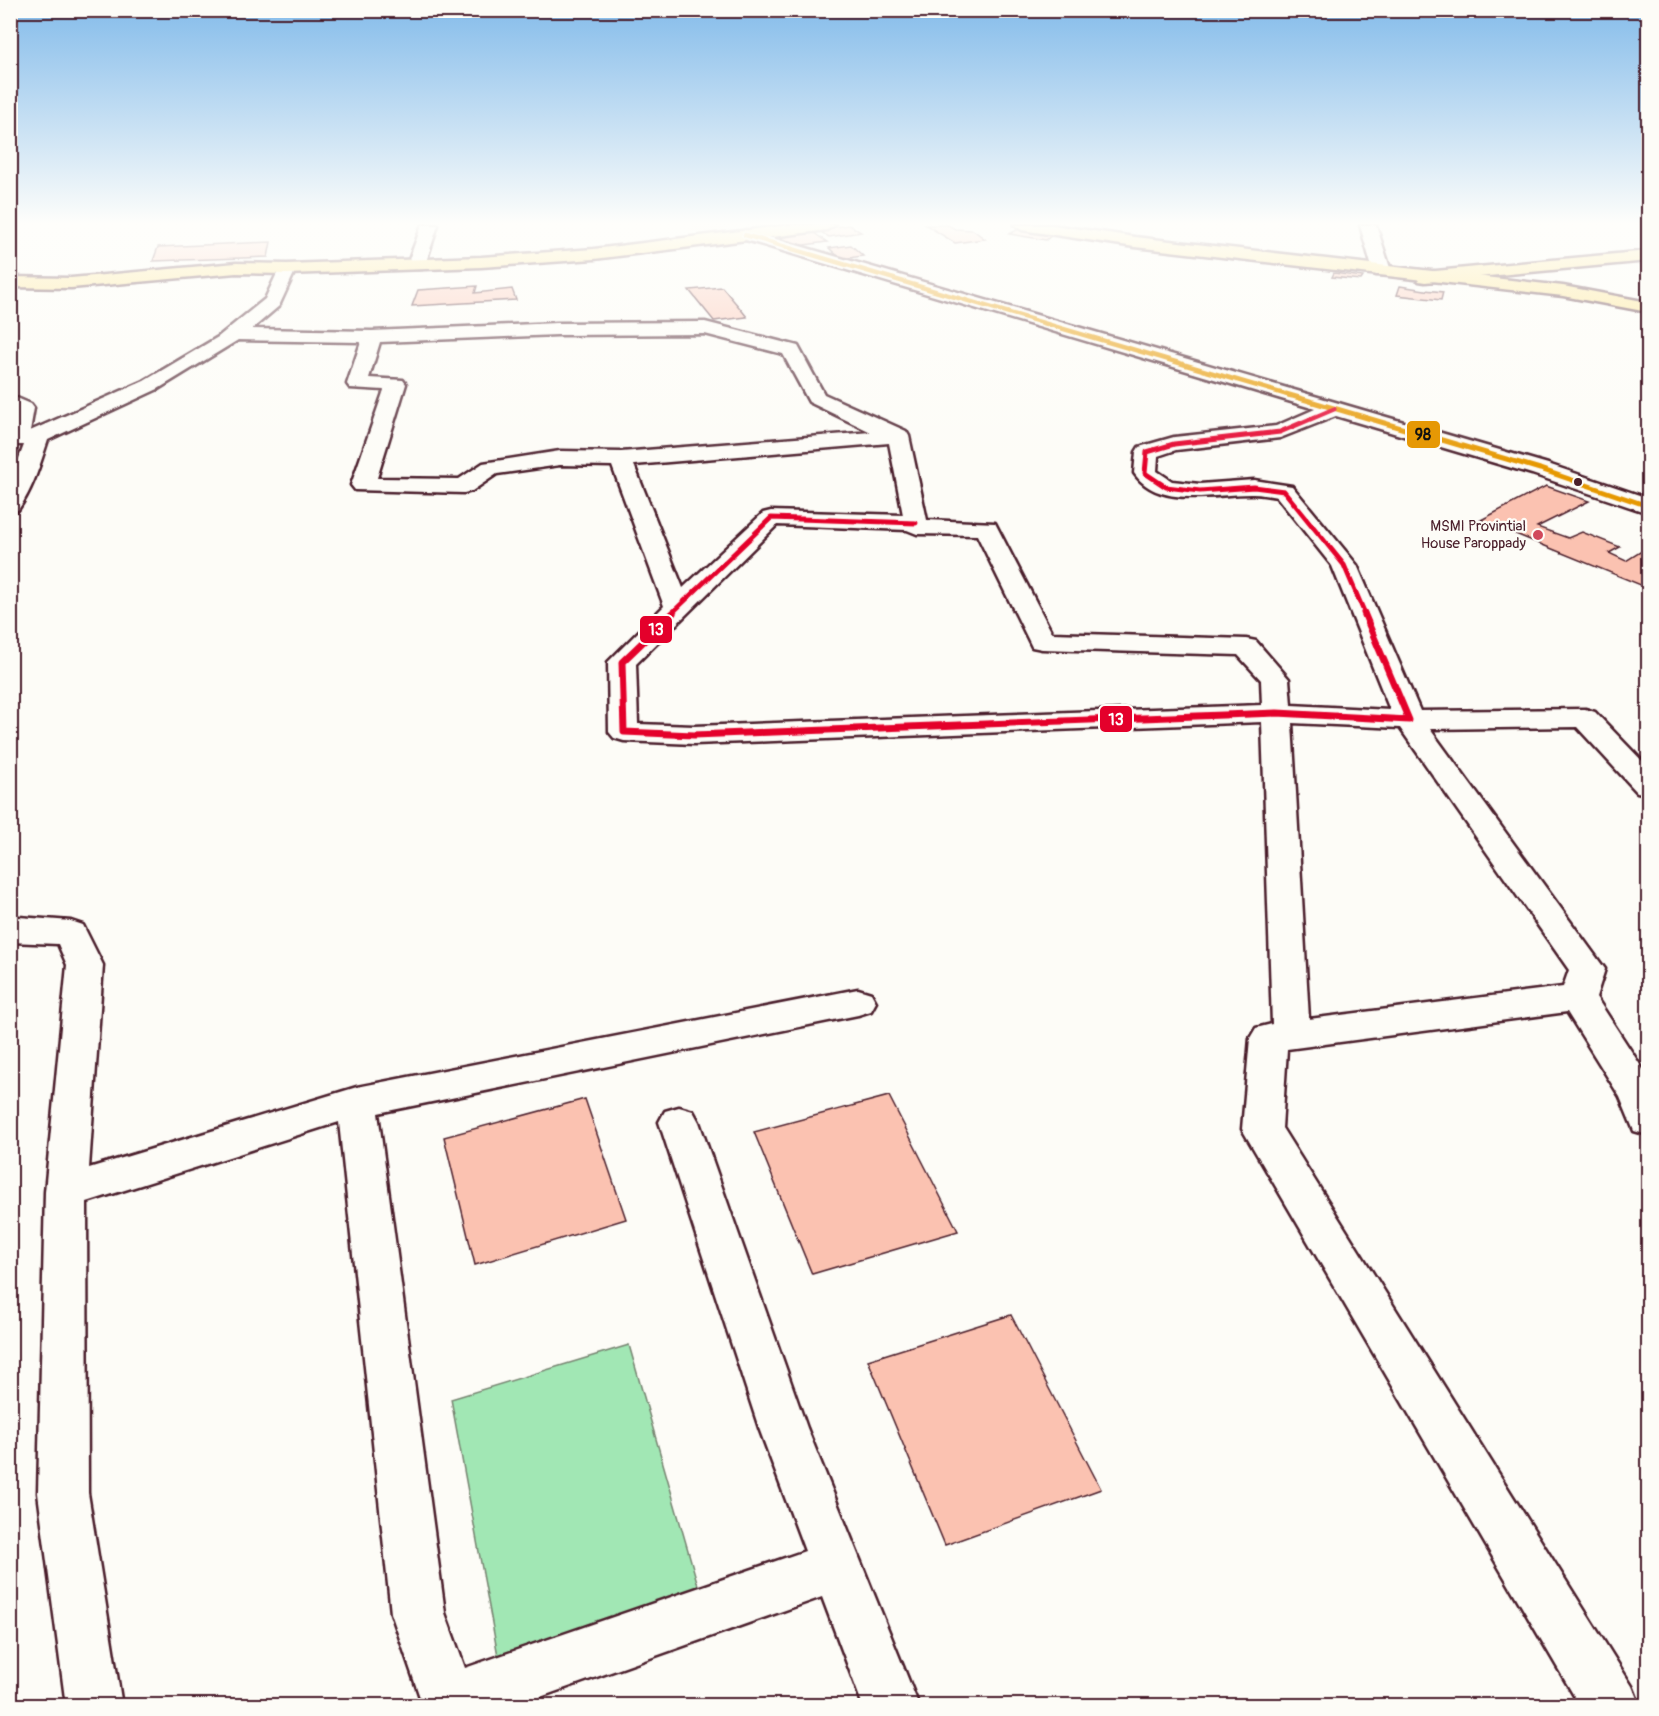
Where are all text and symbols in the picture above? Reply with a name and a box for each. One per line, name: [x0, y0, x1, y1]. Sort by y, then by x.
line badge: 98: [1406, 420, 1441, 449]
text: 98: [1415, 425, 1431, 445]
unlabelled marker: [1572, 476, 1584, 488]
place label: MSMI Provintial House Paroppady: [1421, 517, 1527, 553]
marker: MSMI Provintial House Paroppady: [1531, 528, 1545, 542]
line badge: 13: [639, 615, 673, 644]
text: 13: [648, 620, 664, 640]
line badge: 13: [1099, 705, 1133, 733]
text: 13: [1108, 710, 1124, 730]

